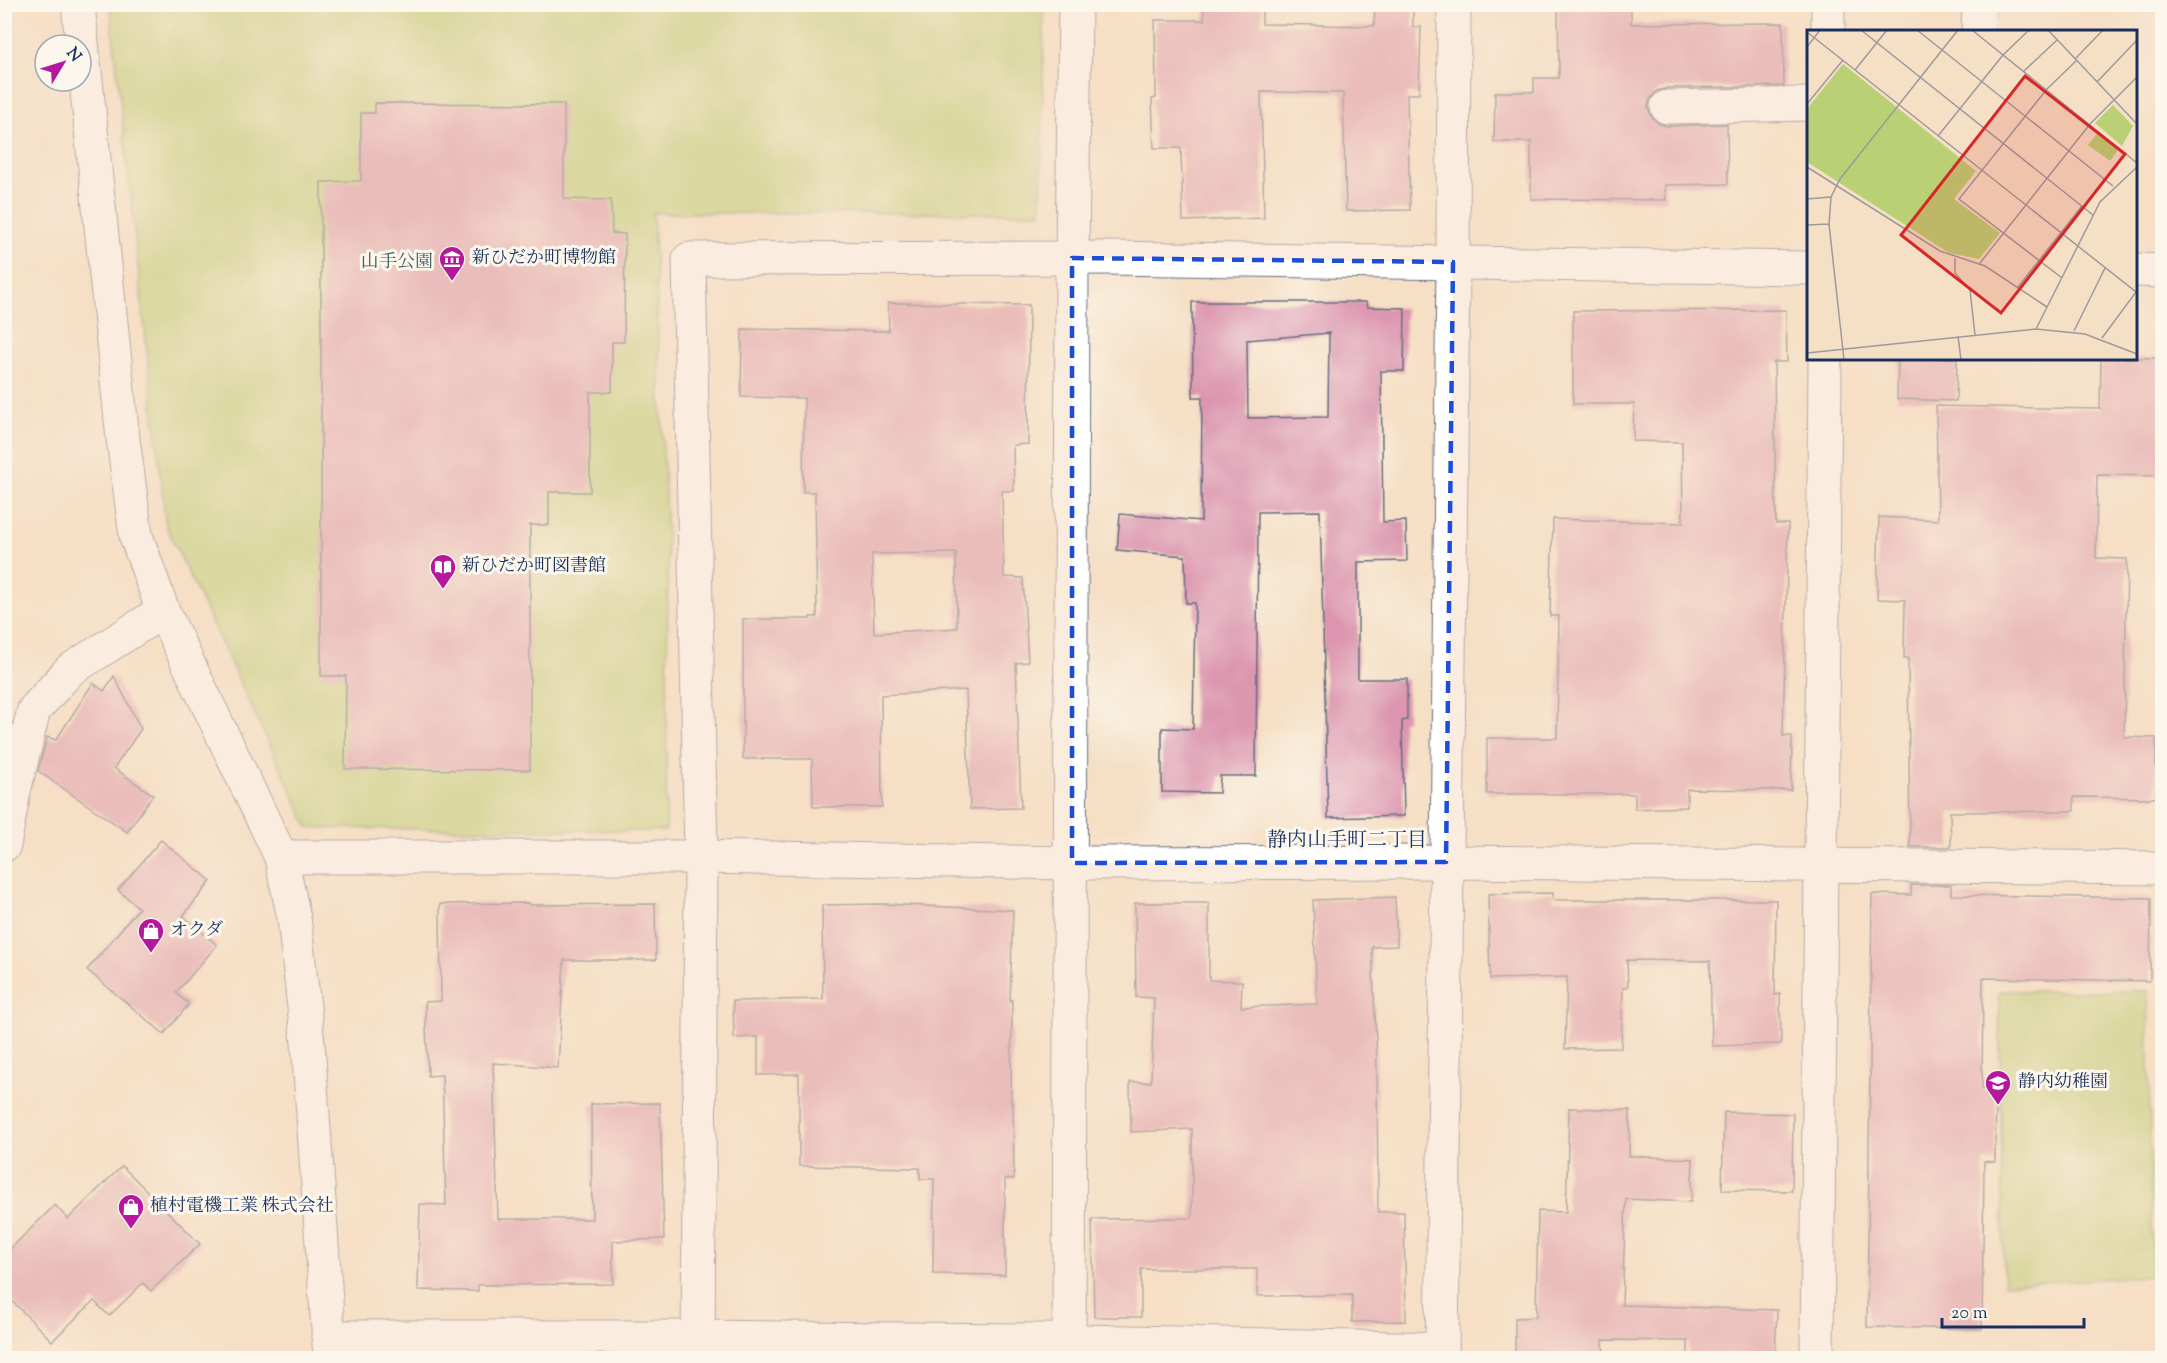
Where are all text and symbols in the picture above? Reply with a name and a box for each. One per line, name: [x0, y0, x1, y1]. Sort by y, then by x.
inset map: [1807, 30, 2137, 360]
north arrow: [33, 33, 93, 93]
text: N: [60, 43, 86, 68]
museum icon: 新ひだか町博物館: [437, 244, 467, 282]
place label: 新ひだか町博物館: [472, 246, 616, 272]
park label: 山手公園: [361, 250, 433, 276]
library icon: 新ひだか町図書館: [428, 552, 458, 590]
place label: 新ひだか町図書館: [462, 554, 606, 580]
district label: 静内山手町二丁目: [1267, 827, 1427, 856]
shop icon: オクダ: [136, 916, 166, 954]
place label: オクダ: [170, 918, 223, 944]
school or university icon: 静内幼稚園: [1983, 1068, 2013, 1106]
place label: 静内幼稚園: [2018, 1070, 2108, 1096]
shop icon: 植村電機工業 株式会社: [116, 1192, 146, 1230]
place label: 植村電機工業 株式会社: [150, 1194, 334, 1220]
scale bar: [1942, 1291, 2084, 1329]
text: 20 m: [1951, 1301, 1988, 1327]

